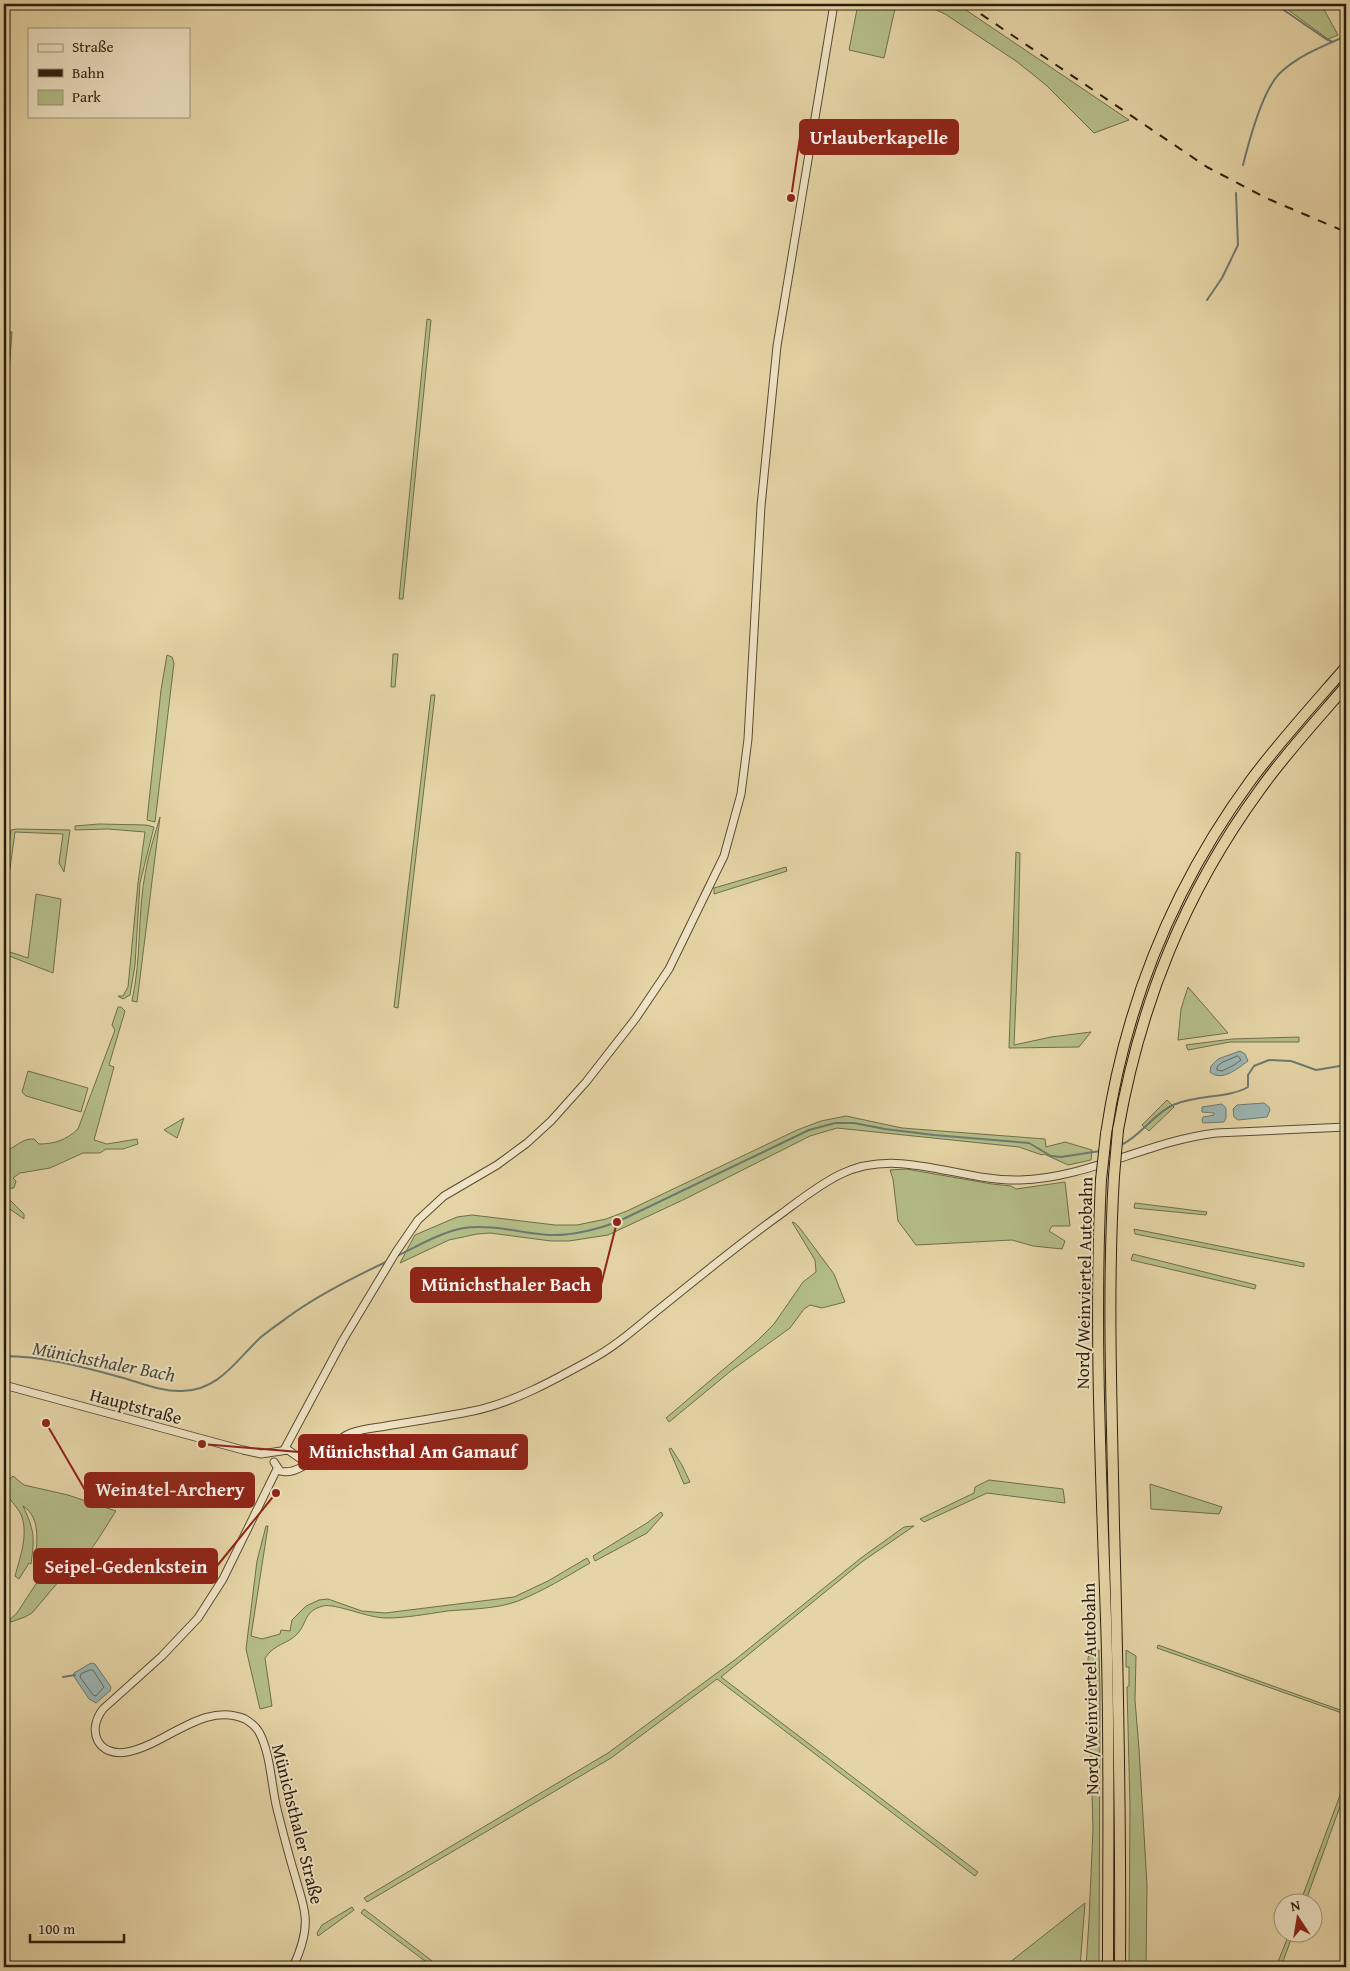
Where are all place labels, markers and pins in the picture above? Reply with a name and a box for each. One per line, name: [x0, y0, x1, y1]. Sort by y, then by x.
callout: Urlauberkapelle: [800, 120, 958, 154]
callout: Münichsthaler Bach: [411, 1268, 601, 1302]
callout: Münichsthal Am Gamauf: [299, 1435, 527, 1469]
callout: Wein4tel-Archery: [85, 1473, 254, 1507]
callout: Seipel-Gedenkstein: [34, 1549, 217, 1583]

